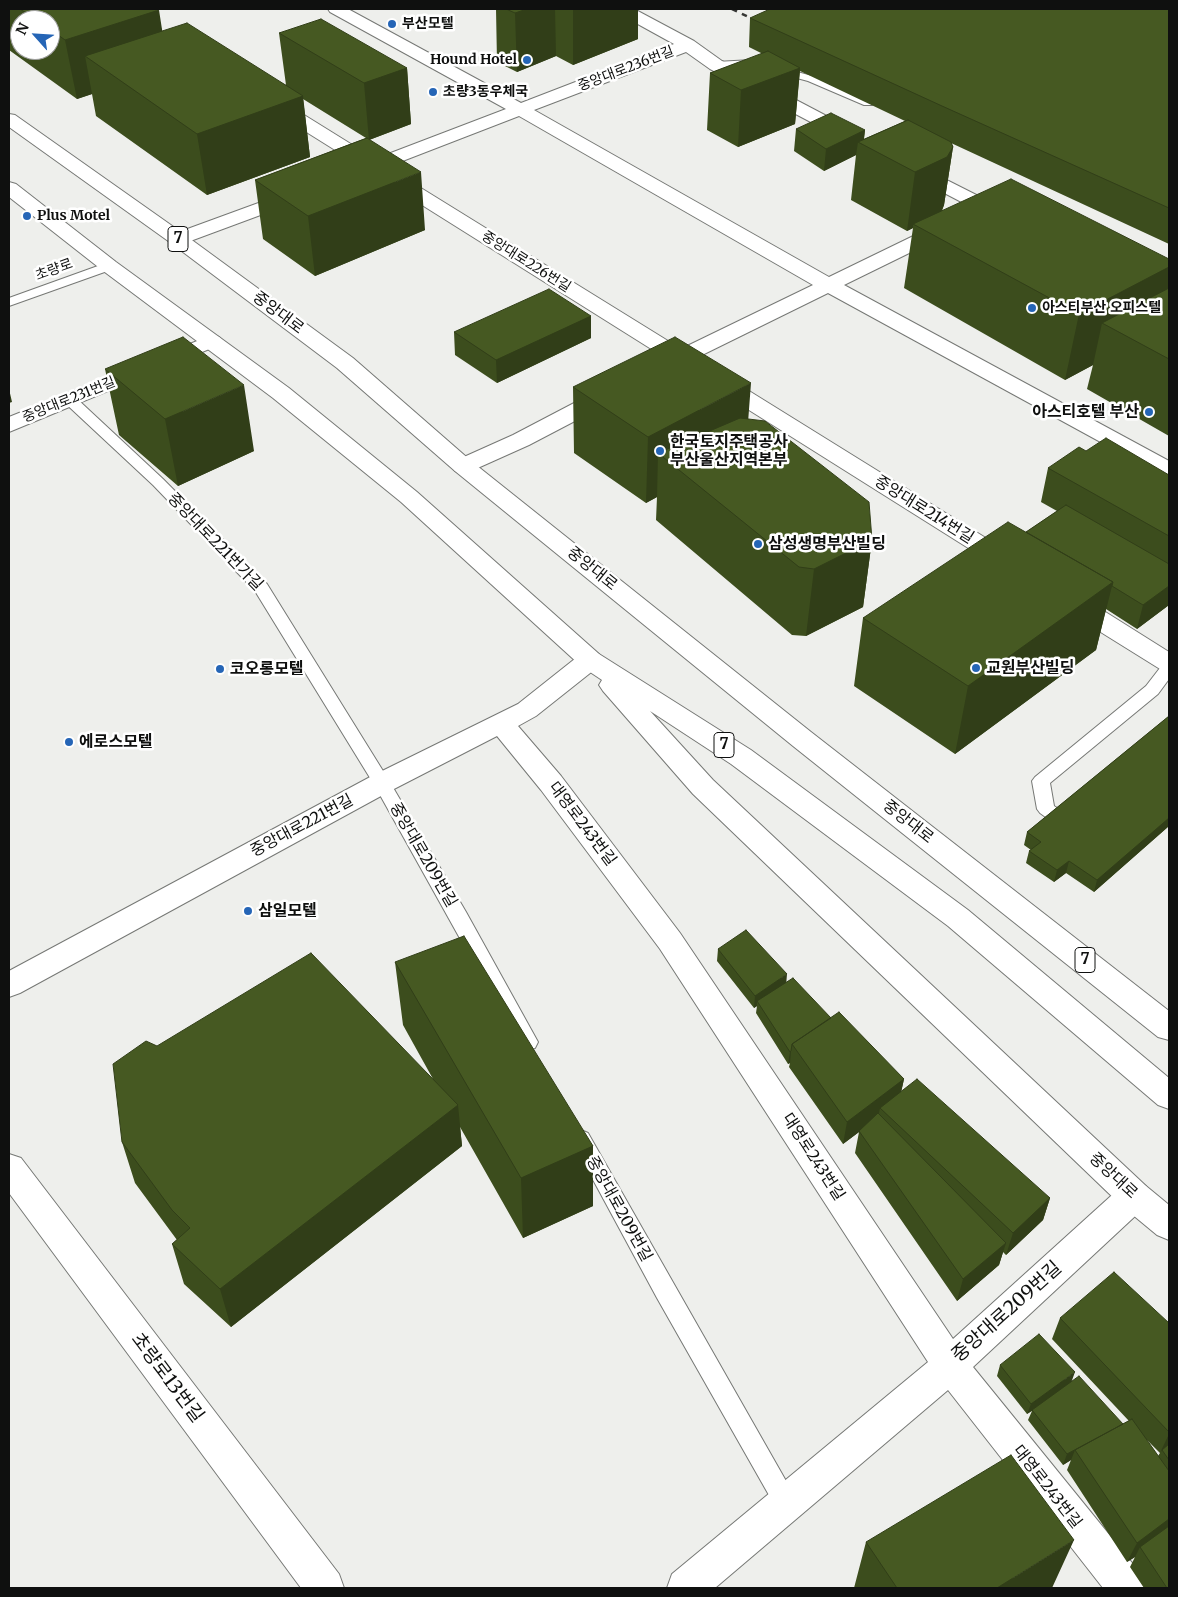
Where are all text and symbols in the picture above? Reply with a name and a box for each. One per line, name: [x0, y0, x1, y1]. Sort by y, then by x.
north arrow: [10, 10, 60, 60]
place label: 부산모텔: [402, 16, 454, 32]
marker: 부산모텔: [386, 18, 398, 30]
text: N: [12, 20, 33, 38]
street label: 중앙대로236번길: [576, 43, 676, 95]
place label: Hound Hotel: [430, 52, 517, 68]
marker: Hound Hotel: [521, 54, 533, 66]
place label: 초량3동우체국: [443, 84, 528, 100]
marker: 초량3동우체국: [427, 86, 439, 98]
place label: Plus Motel: [37, 208, 110, 224]
marker: Plus Motel: [21, 210, 33, 222]
road number: 7: [168, 226, 188, 252]
street label: 중앙대로226번길: [478, 228, 574, 296]
street label: 초량로: [33, 255, 75, 285]
street label: 중앙대로: [249, 288, 307, 338]
place label: 아스티부산 오피스텔: [1042, 300, 1161, 316]
marker: 아스티부산 오피스텔: [1026, 302, 1038, 314]
street label: 중앙대로231번길: [20, 374, 118, 426]
place label: 아스티호텔 부산: [1032, 402, 1139, 422]
marker: 아스티호텔 부산: [1143, 406, 1155, 418]
place label: 한국토지주택공사 부산울산지역본부: [670, 432, 788, 470]
marker: 한국토지주택공사 부산울산지역본부: [654, 445, 666, 457]
street label: 중앙대로214번길: [871, 472, 977, 548]
street label: 중앙대로221번가길: [163, 489, 267, 595]
place label: 삼성생명부산빌딩: [768, 534, 886, 554]
marker: 삼성생명부산빌딩: [752, 538, 764, 550]
street label: 중앙대로: [563, 543, 621, 595]
place label: 교원부산빌딩: [986, 658, 1074, 678]
place label: 코오롱모텔: [230, 659, 304, 679]
marker: 교원부산빌딩: [970, 662, 982, 674]
marker: 코오롱모텔: [214, 663, 226, 675]
place label: 에로스모텔: [79, 732, 153, 752]
road number: 7: [714, 732, 734, 758]
marker: 에로스모텔: [63, 736, 75, 748]
street label: 대영로243번길: [544, 778, 620, 870]
street label: 중앙대로221번길: [247, 791, 357, 861]
street label: 중앙대로: [879, 796, 937, 848]
street label: 중앙대로209번길: [385, 799, 461, 911]
place label: 삼일모텔: [258, 901, 317, 921]
marker: 삼일모텔: [242, 905, 254, 917]
road number: 7: [1075, 948, 1095, 972]
street label: 대영로243번길: [778, 1110, 848, 1204]
street label: 중앙대로: [1085, 1149, 1141, 1203]
street label: 중앙대로209번길: [582, 1153, 656, 1265]
street label: 중앙대로209번길: [948, 1257, 1066, 1367]
street label: 초량로13번길: [126, 1329, 208, 1427]
street label: 대영로243번길: [1009, 1442, 1085, 1532]

